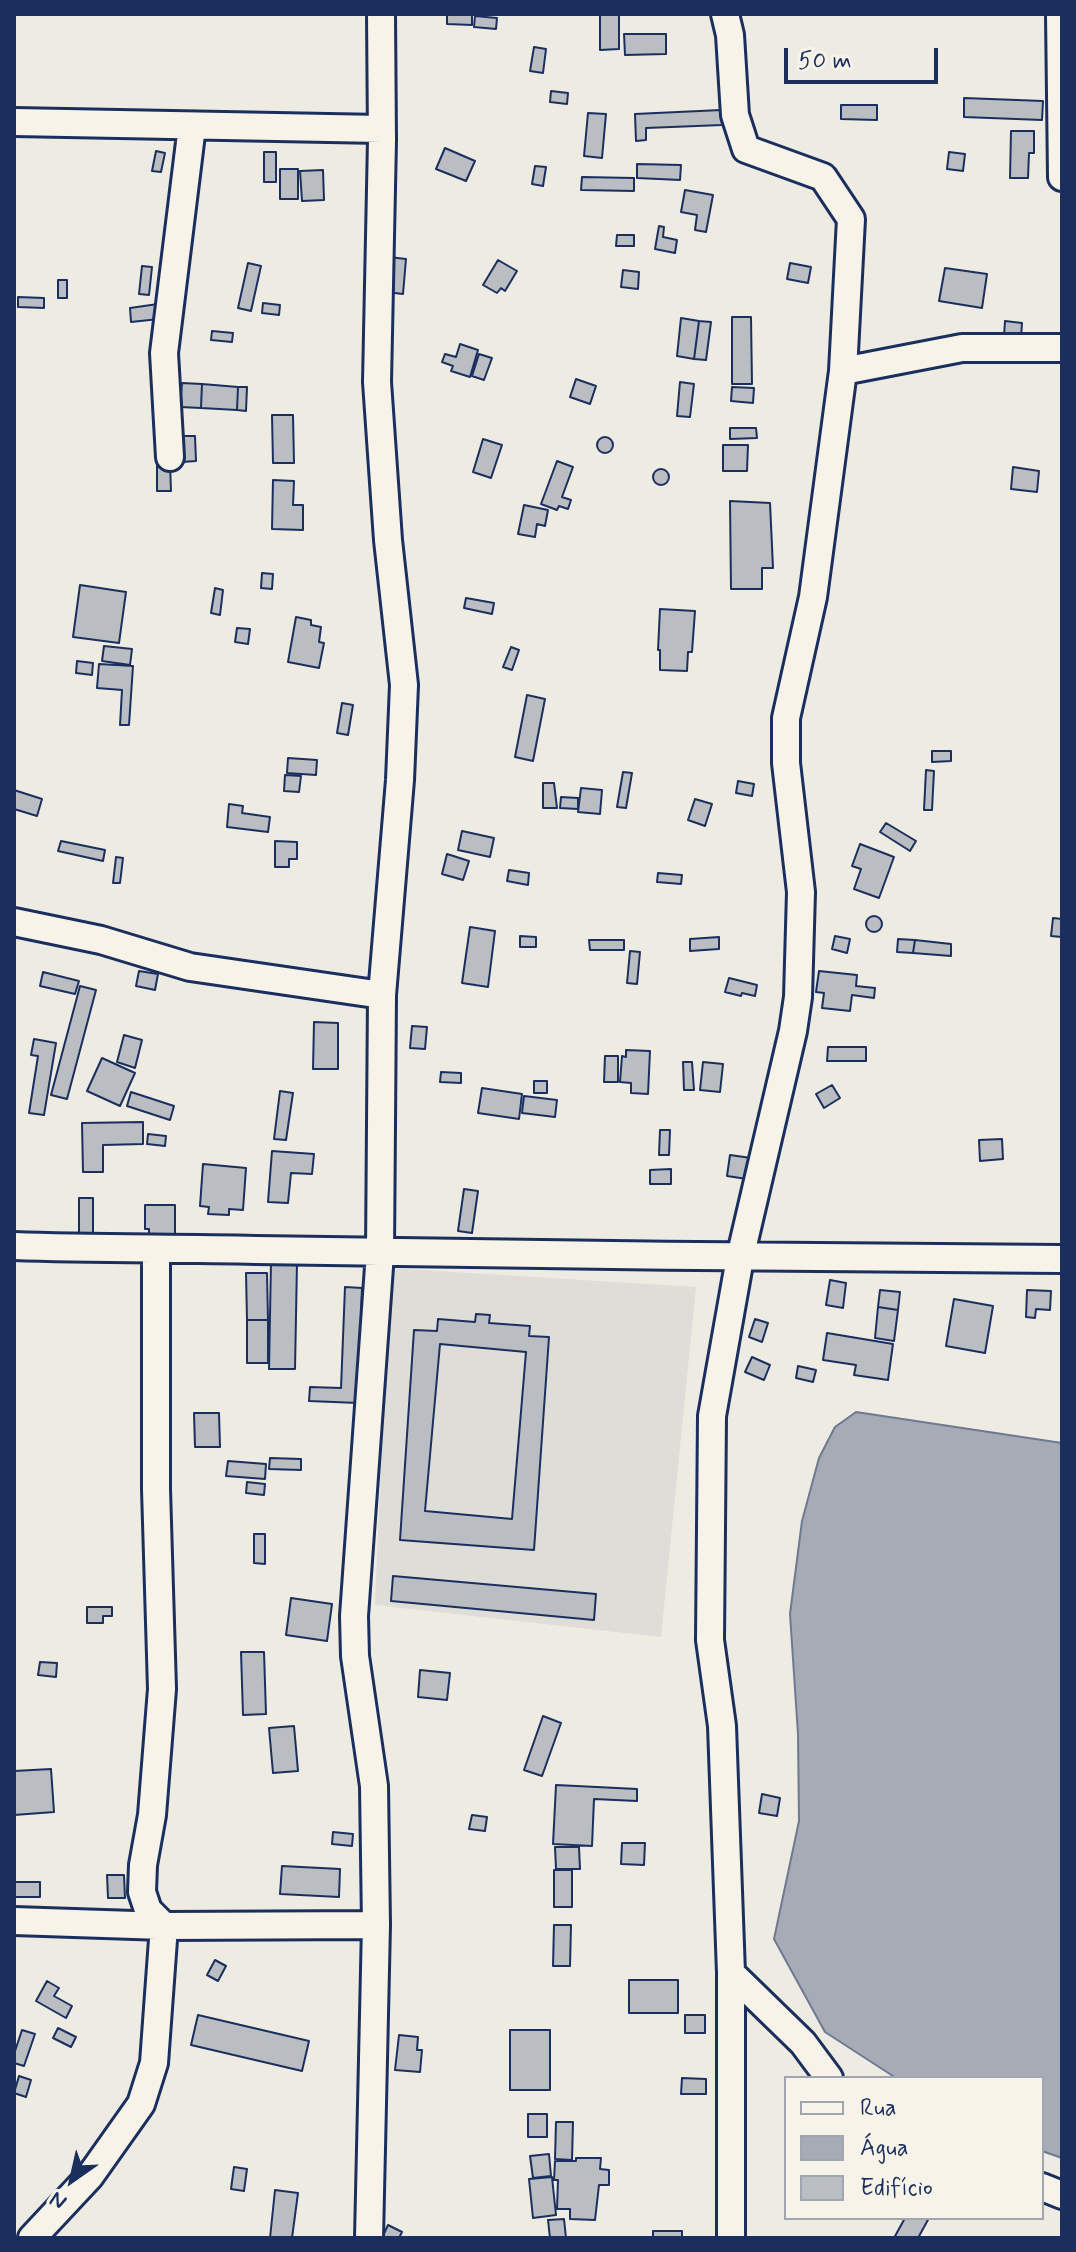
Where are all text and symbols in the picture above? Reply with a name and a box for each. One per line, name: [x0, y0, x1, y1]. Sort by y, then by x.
scale bar: [788, 32, 942, 82]
text: 50 m: [798, 46, 852, 77]
legend: [784, 2076, 1044, 2220]
text: Rua: [860, 2093, 897, 2124]
text: Água: [860, 2133, 909, 2164]
north arrow: [32, 2140, 112, 2220]
text: Edifício: [860, 2173, 933, 2204]
text: N: [45, 2184, 72, 2216]

